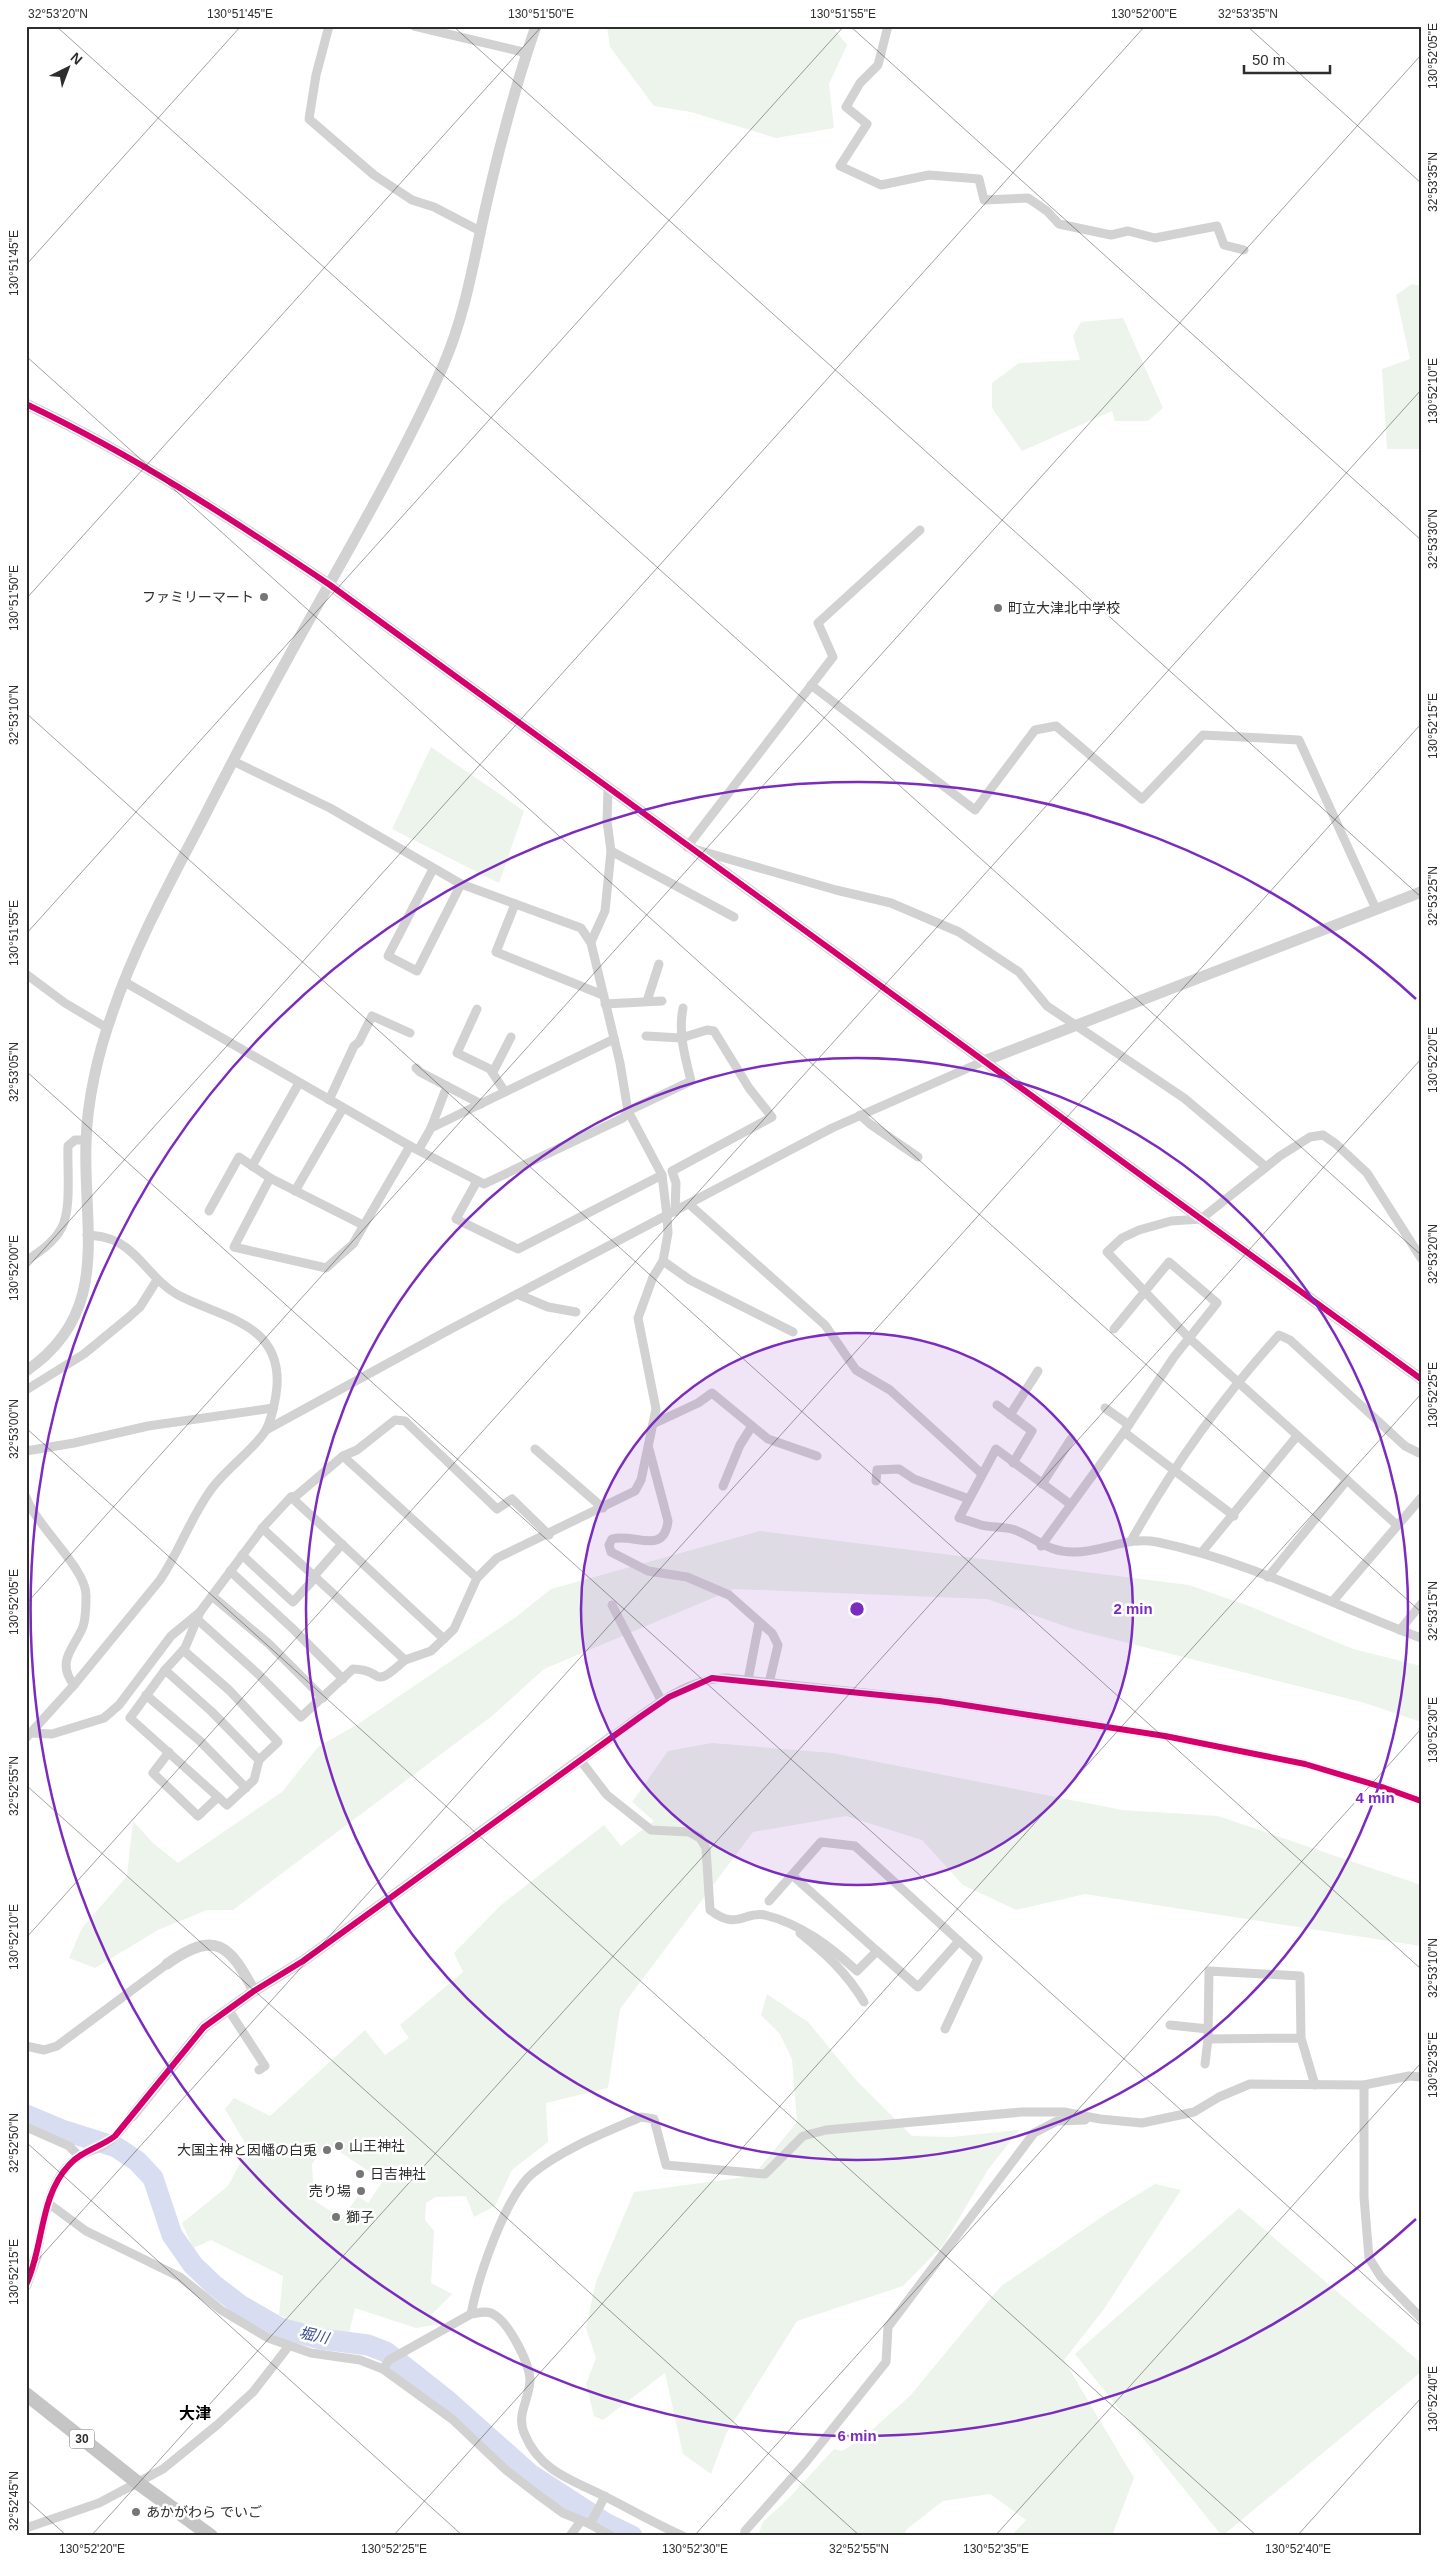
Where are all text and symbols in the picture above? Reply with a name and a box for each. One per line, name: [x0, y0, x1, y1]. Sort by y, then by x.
text: 32°53'20"N: [28, 7, 88, 21]
text: 130°51'45"E: [207, 7, 273, 21]
text: 130°51'50"E: [508, 7, 574, 21]
text: 130°51'55"E: [810, 7, 876, 21]
text: 130°52'00"E: [1111, 7, 1177, 21]
text: 32°53'35"N: [1218, 7, 1278, 21]
text: 130°52'05"E: [1426, 23, 1440, 89]
north arrow: [42, 42, 92, 92]
scale bar: [1244, 42, 1331, 74]
text: N: [68, 49, 86, 68]
text: 50 m: [1252, 51, 1285, 68]
text: 32°53'35"N: [1426, 152, 1440, 212]
text: 130°51'45"E: [7, 230, 21, 296]
text: 130°52'10"E: [1426, 358, 1440, 424]
text: 32°53'30"N: [1426, 509, 1440, 569]
text: 130°51'50"E: [7, 565, 21, 631]
place label: ファミリーマート: [142, 589, 254, 605]
marker: ファミリーマート: [258, 591, 270, 603]
place label: 町立大津北中学校: [1008, 600, 1120, 616]
marker: 町立大津北中学校: [992, 602, 1004, 614]
text: 32°53'10"N: [7, 685, 21, 745]
text: 130°52'15"E: [1426, 693, 1440, 759]
text: 32°53'25"N: [1426, 866, 1440, 926]
text: 130°51'55"E: [7, 900, 21, 966]
text: 130°52'20"E: [1426, 1027, 1440, 1093]
text: 32°53'05"N: [7, 1042, 21, 1102]
text: 32°53'20"N: [1426, 1224, 1440, 1284]
text: 130°52'00"E: [7, 1235, 21, 1301]
text: 130°52'25"E: [1426, 1362, 1440, 1428]
text: 32°53'00"N: [7, 1399, 21, 1459]
text: 130°52'05"E: [7, 1569, 21, 1635]
text: 32°53'15"N: [1426, 1581, 1440, 1641]
centre of rings: [848, 1600, 866, 1618]
text: 2 min: [1113, 1600, 1153, 1617]
text: 130°52'30"E: [1426, 1697, 1440, 1763]
text: 32°52'55"N: [7, 1756, 21, 1816]
text: 4 min: [1355, 1789, 1395, 1806]
text: 130°52'10"E: [7, 1904, 21, 1970]
text: 32°53'10"N: [1426, 1938, 1440, 1998]
text: 130°52'35"E: [1426, 2032, 1440, 2098]
text: 32°52'50"N: [7, 2113, 21, 2173]
place label: 山王神社: [349, 2138, 405, 2154]
marker: 山王神社: [333, 2140, 345, 2152]
place label: 大国主神と因幡の白兎: [177, 2142, 317, 2158]
marker: 大国主神と因幡の白兎: [321, 2144, 333, 2156]
place label: 日吉神社: [370, 2166, 426, 2182]
marker: 日吉神社: [354, 2168, 366, 2180]
place label: 売り場: [309, 2183, 351, 2199]
marker: 売り場: [355, 2185, 367, 2197]
place label: 獅子: [346, 2209, 374, 2225]
marker: 獅子: [330, 2211, 342, 2223]
text: 130°52'15"E: [7, 2239, 21, 2305]
water label: 堀川: [297, 2323, 332, 2347]
text: 130°52'40"E: [1426, 2366, 1440, 2432]
district label: 大津: [179, 2405, 211, 2422]
text: 6 min: [837, 2427, 877, 2444]
road number: 30: [70, 2430, 94, 2448]
text: 32°52'45"N: [7, 2471, 21, 2531]
place label: あかがわら でいご: [146, 2504, 262, 2520]
marker: あかがわら でいご: [130, 2506, 142, 2518]
text: 130°52'20"E: [59, 2542, 125, 2556]
text: 130°52'25"E: [361, 2542, 427, 2556]
text: 130°52'30"E: [662, 2542, 728, 2556]
text: 32°52'55"N: [829, 2542, 889, 2556]
text: 130°52'35"E: [963, 2542, 1029, 2556]
text: 130°52'40"E: [1265, 2542, 1331, 2556]

